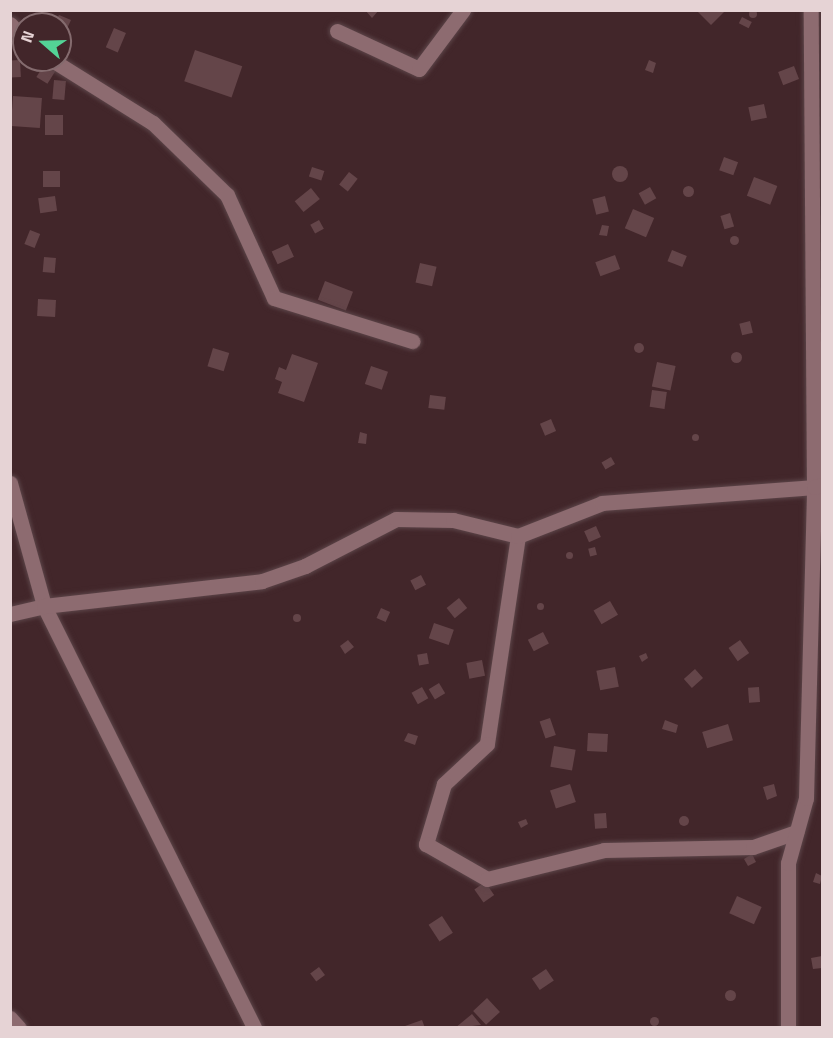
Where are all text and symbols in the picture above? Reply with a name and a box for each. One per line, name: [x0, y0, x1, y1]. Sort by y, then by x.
north arrow: [12, 12, 72, 72]
text: N: [14, 27, 40, 46]

